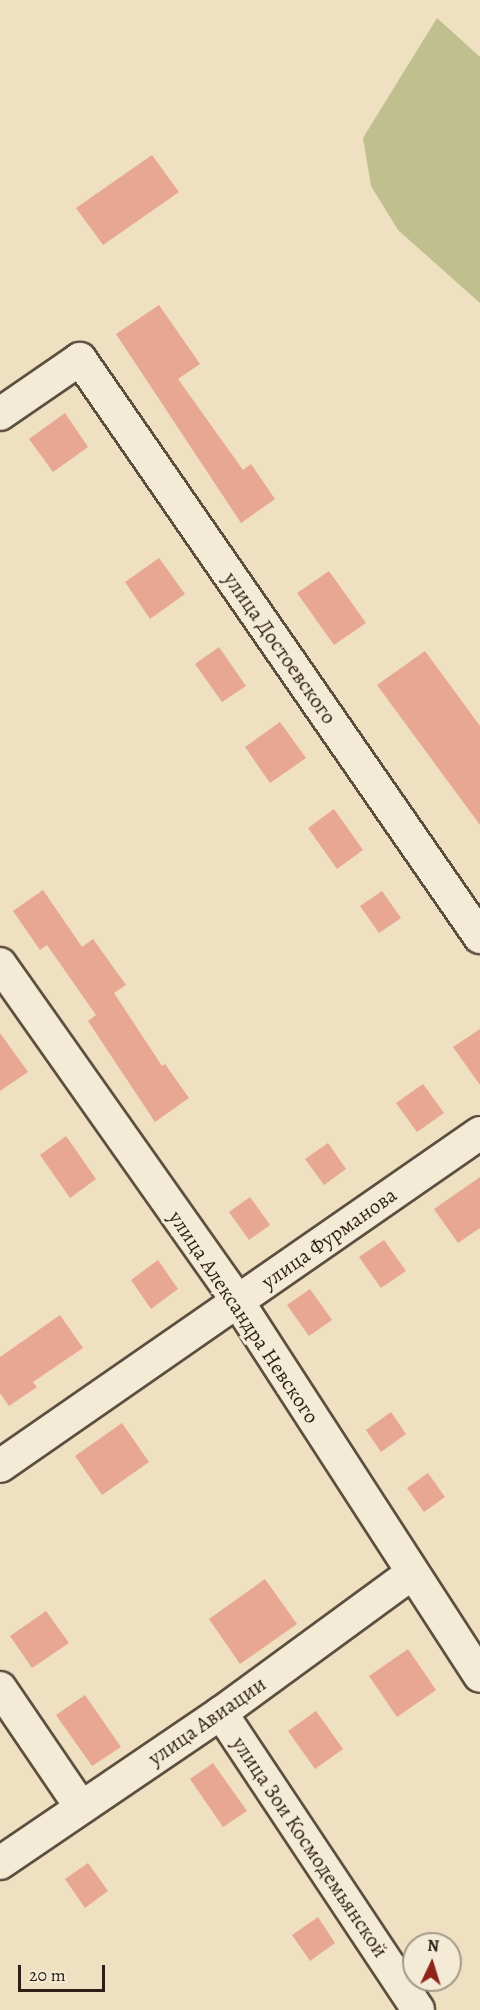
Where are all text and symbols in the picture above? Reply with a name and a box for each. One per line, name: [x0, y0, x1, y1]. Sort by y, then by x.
street label: улица Достоевского: [218, 567, 342, 729]
street label: улица Фурманова: [256, 1182, 402, 1294]
street label: улица Александра Невского: [163, 1206, 325, 1428]
street label: улица Авиации: [143, 1671, 271, 1771]
street label: улица Зои Космодемьянской: [227, 1732, 393, 1962]
north arrow: [402, 1932, 462, 1992]
text: N: [427, 1935, 440, 1957]
scale bar: [21, 1953, 108, 1991]
text: 20 m: [29, 1963, 66, 1987]

